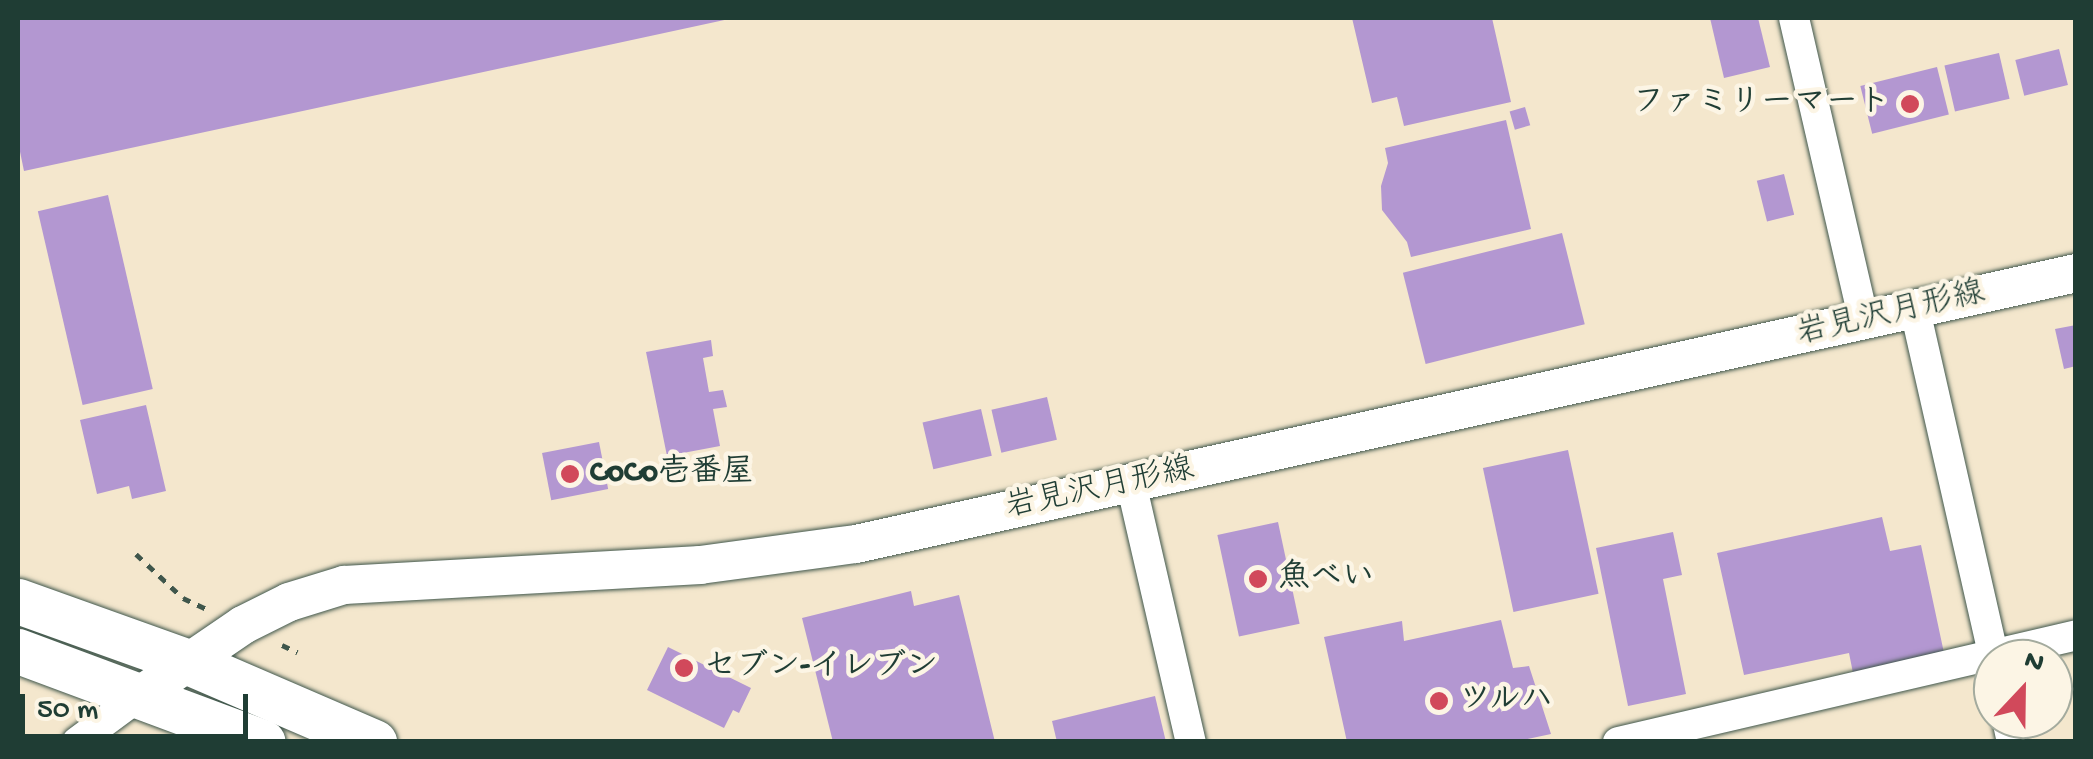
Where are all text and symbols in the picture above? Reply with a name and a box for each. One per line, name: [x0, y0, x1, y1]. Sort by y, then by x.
place label: ファミリーマート: [1634, 85, 1890, 123]
marker: ファミリーマート: [1899, 93, 1921, 115]
street label: 岩見沢月形線: [1793, 275, 1989, 355]
street label: 岩見沢月形線: [1002, 451, 1198, 529]
place label: CoCo壱番屋: [590, 455, 754, 493]
marker: CoCo壱番屋: [559, 463, 581, 485]
place label: 魚べい: [1278, 560, 1374, 598]
marker: 魚べい: [1247, 568, 1269, 590]
north arrow: [1973, 639, 2073, 739]
text: N: [2019, 644, 2048, 681]
place label: セブン-イレブン: [704, 649, 938, 687]
marker: セブン-イレブン: [673, 657, 695, 679]
scale bar: [25, 674, 252, 736]
place label: ツルハ: [1459, 682, 1555, 720]
marker: ツルハ: [1428, 690, 1450, 712]
text: 50 m: [37, 694, 98, 729]

